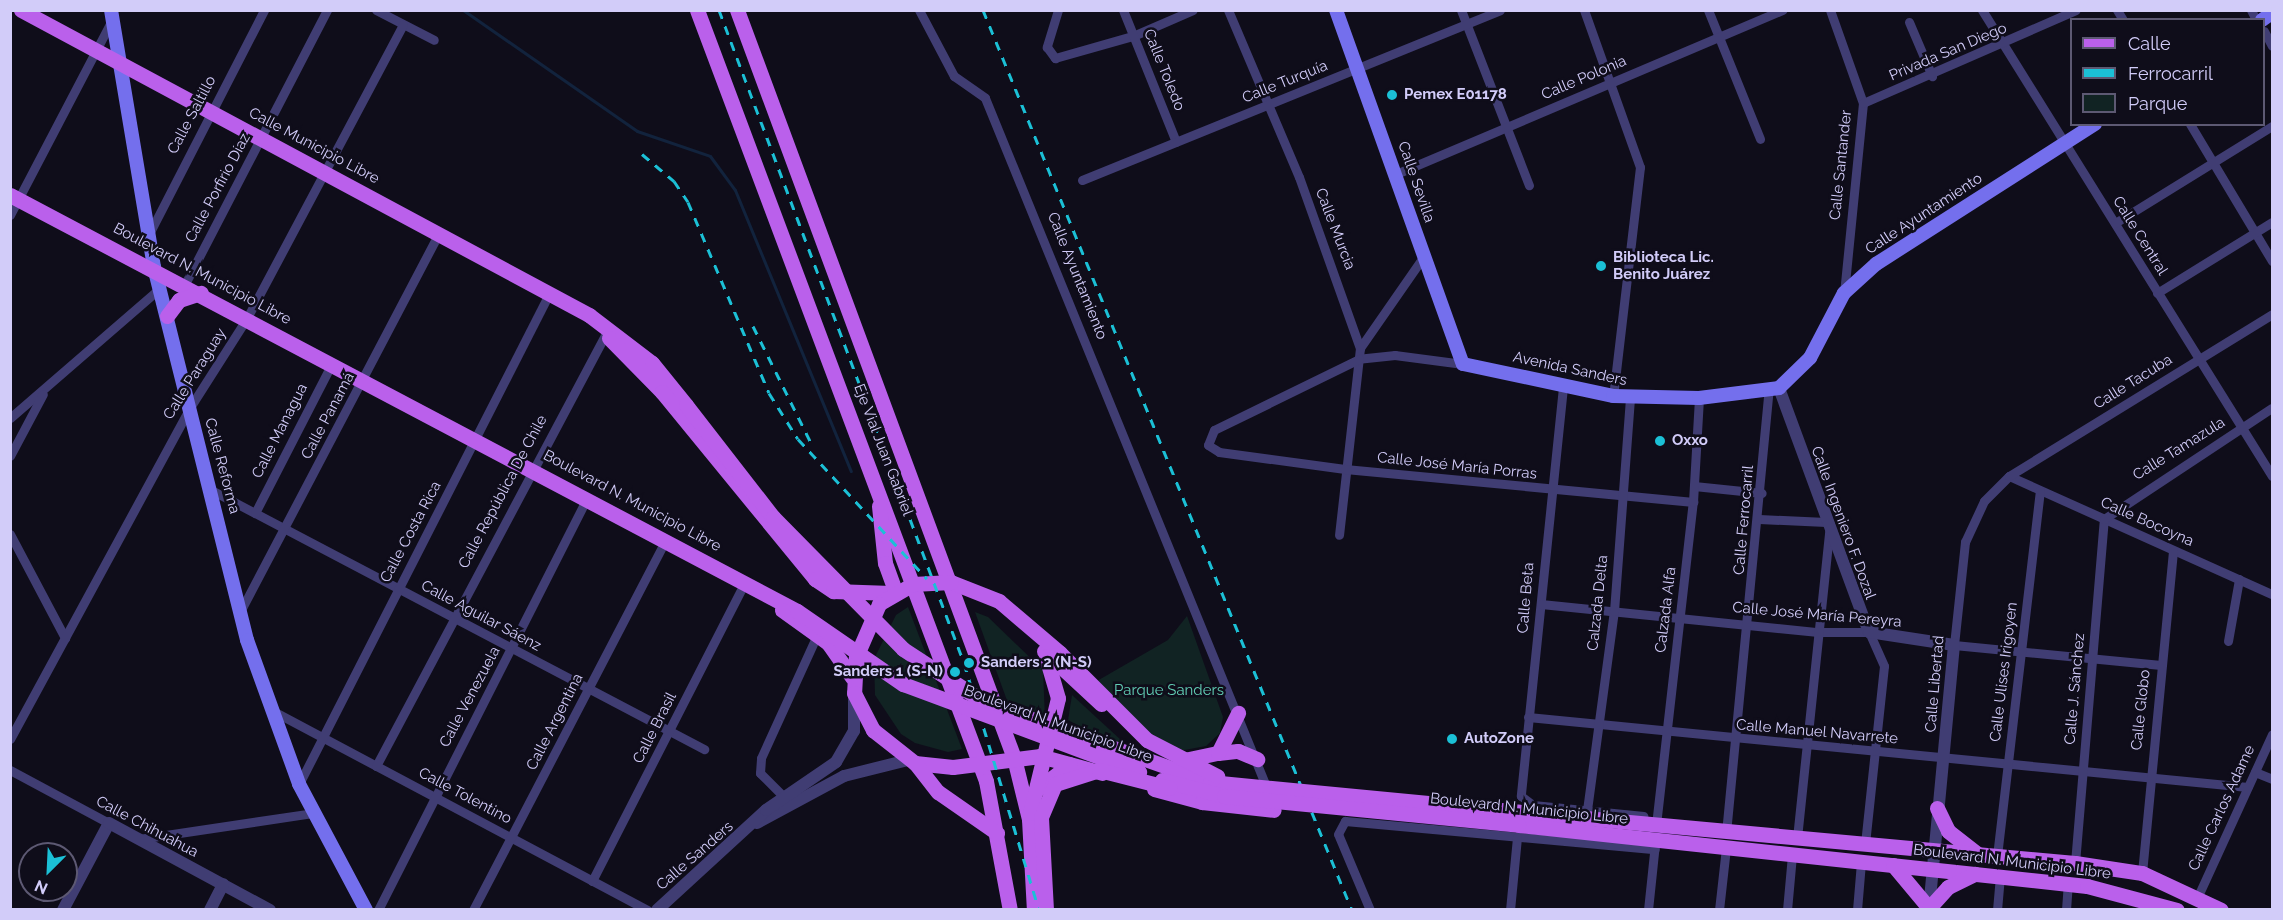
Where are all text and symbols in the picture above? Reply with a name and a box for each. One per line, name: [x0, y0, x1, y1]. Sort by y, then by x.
legend: [2070, 18, 2265, 126]
street label: Privada San Diego: [1886, 19, 2010, 85]
street label: Calle Toledo: [1139, 26, 1189, 114]
text: Calle: [2128, 33, 2171, 54]
street label: Calle Polonia: [1539, 52, 1629, 104]
street label: Calle Turquía: [1240, 57, 1330, 107]
text: Ferrocarril: [2128, 63, 2213, 84]
street label: Calle Saltillo: [164, 73, 220, 157]
place label: Pemex E01178: [1404, 86, 1507, 104]
marker: Pemex E01178: [1385, 88, 1399, 102]
text: Parque: [2128, 93, 2187, 114]
street label: Calle Municipio Libre: [246, 104, 382, 188]
street label: Calle Santander: [1826, 109, 1856, 221]
street label: Calle Porfirio Díaz: [182, 130, 254, 246]
street label: Calle Sevilla: [1394, 139, 1438, 225]
street label: Calle Ayuntamiento: [1862, 169, 1986, 259]
street label: Calle Murcia: [1311, 186, 1359, 272]
street label: Calle Central: [2109, 193, 2171, 279]
street label: Calle Ayuntamiento: [1043, 210, 1111, 342]
street label: Boulevard N. Municipio Libre: [110, 219, 294, 329]
place label: Biblioteca Lic. Benito Juárez: [1613, 248, 1714, 283]
marker: Biblioteca Lic. Benito Juárez: [1594, 259, 1608, 273]
street label: Calle Paraguay: [160, 325, 230, 423]
street label: Avenida Sanders: [1511, 348, 1629, 390]
street label: Calle Tacuba: [2090, 351, 2176, 413]
street label: Calle Panamá: [298, 370, 358, 462]
street label: Calle Managua: [248, 381, 312, 481]
street label: Eje Vial Juan Gabriel: [849, 381, 917, 519]
street label: Calle República De Chile: [455, 412, 551, 572]
street label: Calle Tamazula: [2129, 413, 2229, 485]
street label: Calle Reforma: [201, 416, 243, 516]
place label: Oxxo: [1672, 432, 1708, 450]
marker: Oxxo: [1653, 434, 1667, 448]
street label: Calle Ingeniero F. Dozal: [1807, 444, 1879, 602]
street label: Boulevard N. Municipio Libre: [540, 446, 724, 556]
street label: Calle José María Porras: [1376, 449, 1538, 483]
street label: Calle Ferrocarril: [1730, 464, 1758, 576]
street label: Calle Costa Rica: [377, 478, 445, 586]
street label: Calle Bocoyna: [2098, 493, 2196, 551]
street label: Calzada Delta: [1584, 554, 1612, 652]
street label: Calle Beta: [1514, 562, 1538, 634]
street label: Calzada Alfa: [1652, 566, 1680, 654]
street label: Calle Aguilar Sáenz: [418, 577, 544, 655]
street label: Calle José María Pereyra: [1732, 599, 1902, 631]
street label: Calle Ulises Irigoyen: [1987, 601, 2021, 743]
street label: Calle J. Sánchez: [2061, 632, 2089, 746]
street label: Calle Libertad: [1922, 635, 1948, 733]
street label: Calle Venezuela: [436, 643, 504, 751]
place label: Sanders 2 (N-S): [981, 654, 1092, 672]
marker: Sanders 2 (N-S): [962, 656, 976, 670]
place label: Sanders 1 (S-N): [833, 663, 943, 681]
marker: Sanders 1 (S-N): [948, 665, 962, 679]
street label: Calle Globo: [2128, 669, 2154, 751]
street label: Calle Argentina: [523, 671, 587, 773]
street label: Boulevard N. Municipio Libre: [961, 682, 1155, 766]
park label: Parque Sanders: [1114, 682, 1224, 700]
street label: Calle Brasil: [629, 689, 681, 767]
street label: Calle Manuel Navarrete: [1735, 716, 1899, 748]
place label: AutoZone: [1464, 730, 1534, 748]
marker: AutoZone: [1445, 732, 1459, 746]
street label: Calle Carlos Adame: [2185, 742, 2259, 874]
street label: Calle Tolentino: [415, 764, 515, 828]
street label: Boulevard N. Municipio Libre: [1429, 790, 1629, 828]
street label: Calle Chihuahua: [93, 792, 201, 862]
street label: Calle Sanders: [653, 818, 737, 894]
street label: Boulevard N. Municipio Libre: [1912, 841, 2112, 883]
north arrow: [18, 842, 78, 902]
text: N: [32, 876, 51, 898]

